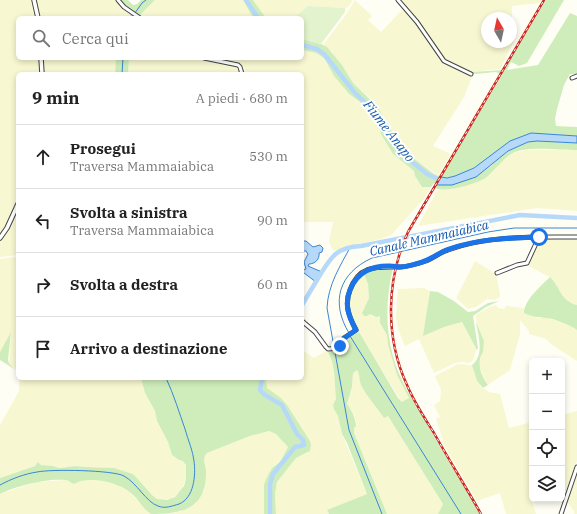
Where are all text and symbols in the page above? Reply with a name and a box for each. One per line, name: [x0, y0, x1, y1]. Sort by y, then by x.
north arrow: [481, 12, 517, 48]
search box: [16, 16, 304, 60]
icon: search: [30, 27, 52, 49]
text: Cerca qui: [62, 29, 129, 48]
text: 9 min: [32, 87, 80, 109]
text: A piedi · 680 m: [196, 90, 288, 107]
water label: Fiume Anapo: [359, 96, 418, 165]
text: Prosegui: [70, 139, 136, 158]
icon: ahead: [32, 146, 54, 168]
text: 530 m: [249, 148, 288, 165]
text: Traversa Mammaiabica: [70, 158, 214, 175]
text: Svolta a sinistra: [70, 203, 188, 222]
icon: left: [32, 210, 54, 232]
text: 90 m: [257, 212, 288, 229]
water label: Canale Mammaiabica: [368, 216, 490, 260]
text: Traversa Mammaiabica: [70, 222, 214, 239]
route start: [530, 228, 548, 246]
icon: right: [32, 274, 54, 296]
text: Svolta a destra: [70, 275, 178, 294]
text: 60 m: [257, 276, 288, 293]
route end: [331, 337, 349, 355]
icon: arrive: [32, 338, 54, 360]
text: Arrivo a destinazione: [70, 339, 227, 358]
map controls: [529, 358, 565, 502]
button: +: [529, 358, 565, 394]
button: −: [529, 394, 565, 430]
button: locate: [529, 430, 565, 466]
button: layers: [529, 466, 565, 502]

